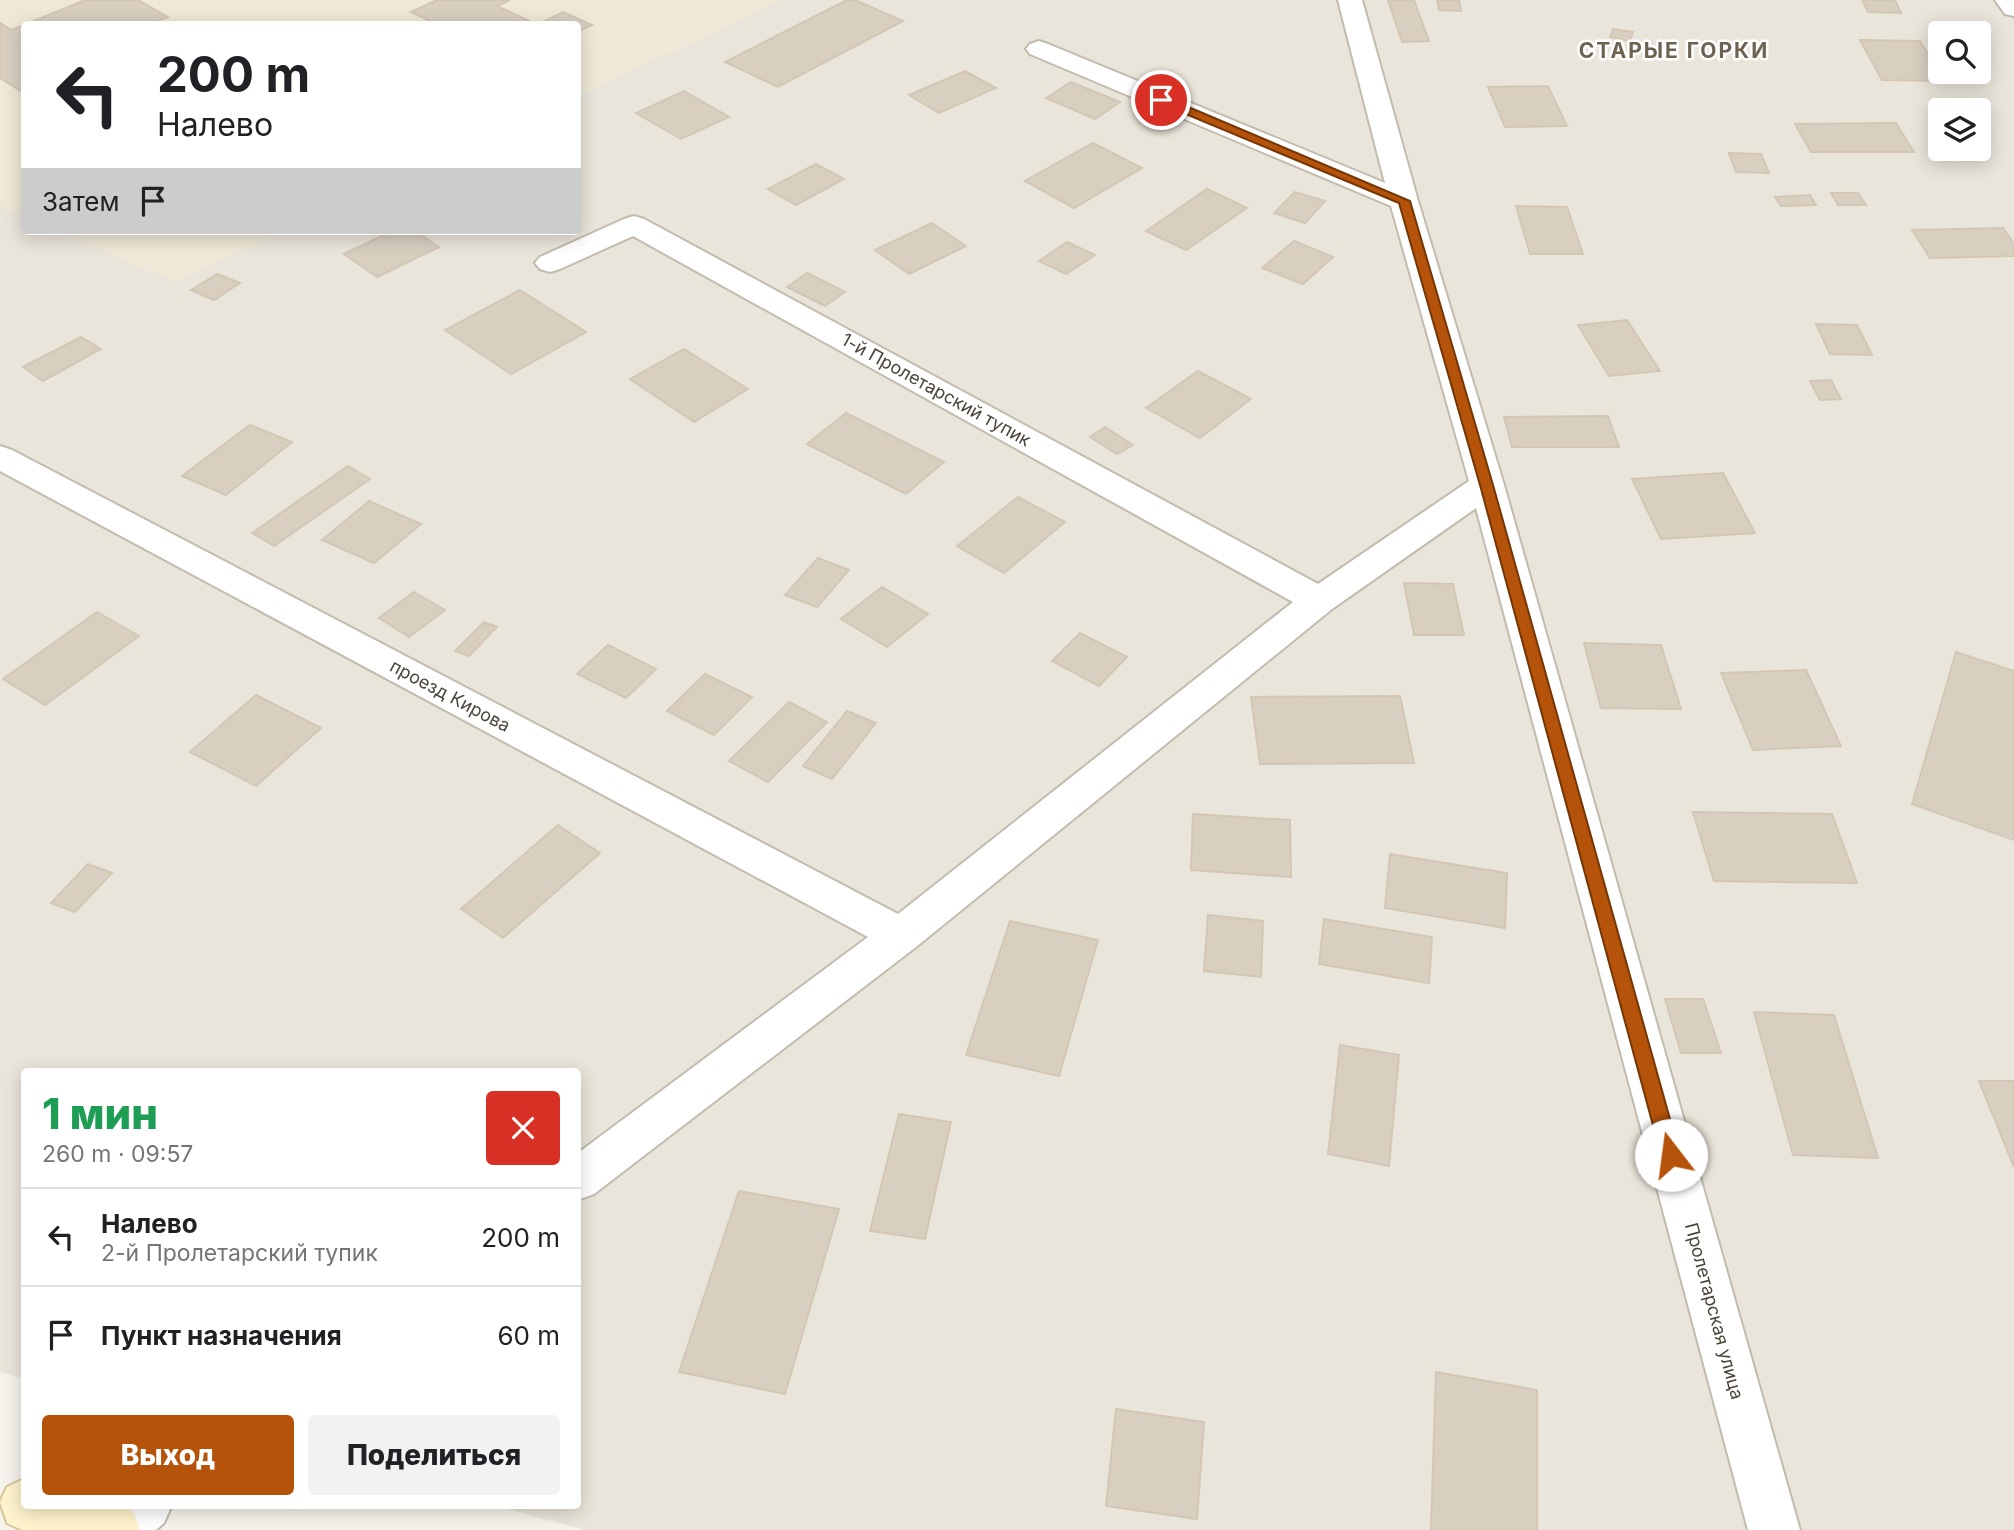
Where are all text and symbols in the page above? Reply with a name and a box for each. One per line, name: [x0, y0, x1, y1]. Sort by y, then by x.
map controls: [1928, 21, 1991, 161]
button: search: [1928, 21, 1991, 84]
district label: СТАРЫЕ ГОРКИ: [1579, 38, 1769, 63]
text: 200 m: [157, 45, 310, 104]
icon: left: [42, 49, 133, 140]
pin: [1131, 70, 1191, 130]
icon: arrive: [1142, 81, 1180, 119]
button: layers: [1928, 98, 1991, 161]
text: Налево: [157, 105, 273, 144]
icon: arrive: [134, 182, 172, 220]
text: Затем: [42, 186, 120, 217]
street label: 1-й Пролетарский тупик: [838, 329, 1035, 450]
street label: проезд Кирова: [387, 655, 514, 736]
text: 1 мин: [42, 1088, 158, 1139]
button: close: [486, 1091, 560, 1165]
position arrow: [1634, 1118, 1708, 1192]
text: 260 m · 09:57: [42, 1140, 193, 1168]
text: Налево: [101, 1208, 198, 1239]
icon: left: [42, 1218, 80, 1256]
street label: Пролетарская улица: [1681, 1220, 1748, 1401]
text: 200 m: [481, 1222, 560, 1253]
text: 2-й Пролетарский тупик: [101, 1239, 378, 1267]
icon: arrive: [42, 1316, 80, 1354]
text: Пункт назначения: [101, 1320, 342, 1351]
text: 60 m: [497, 1320, 560, 1351]
button: Выход: [42, 1415, 294, 1495]
button: Поделиться: [308, 1415, 560, 1495]

